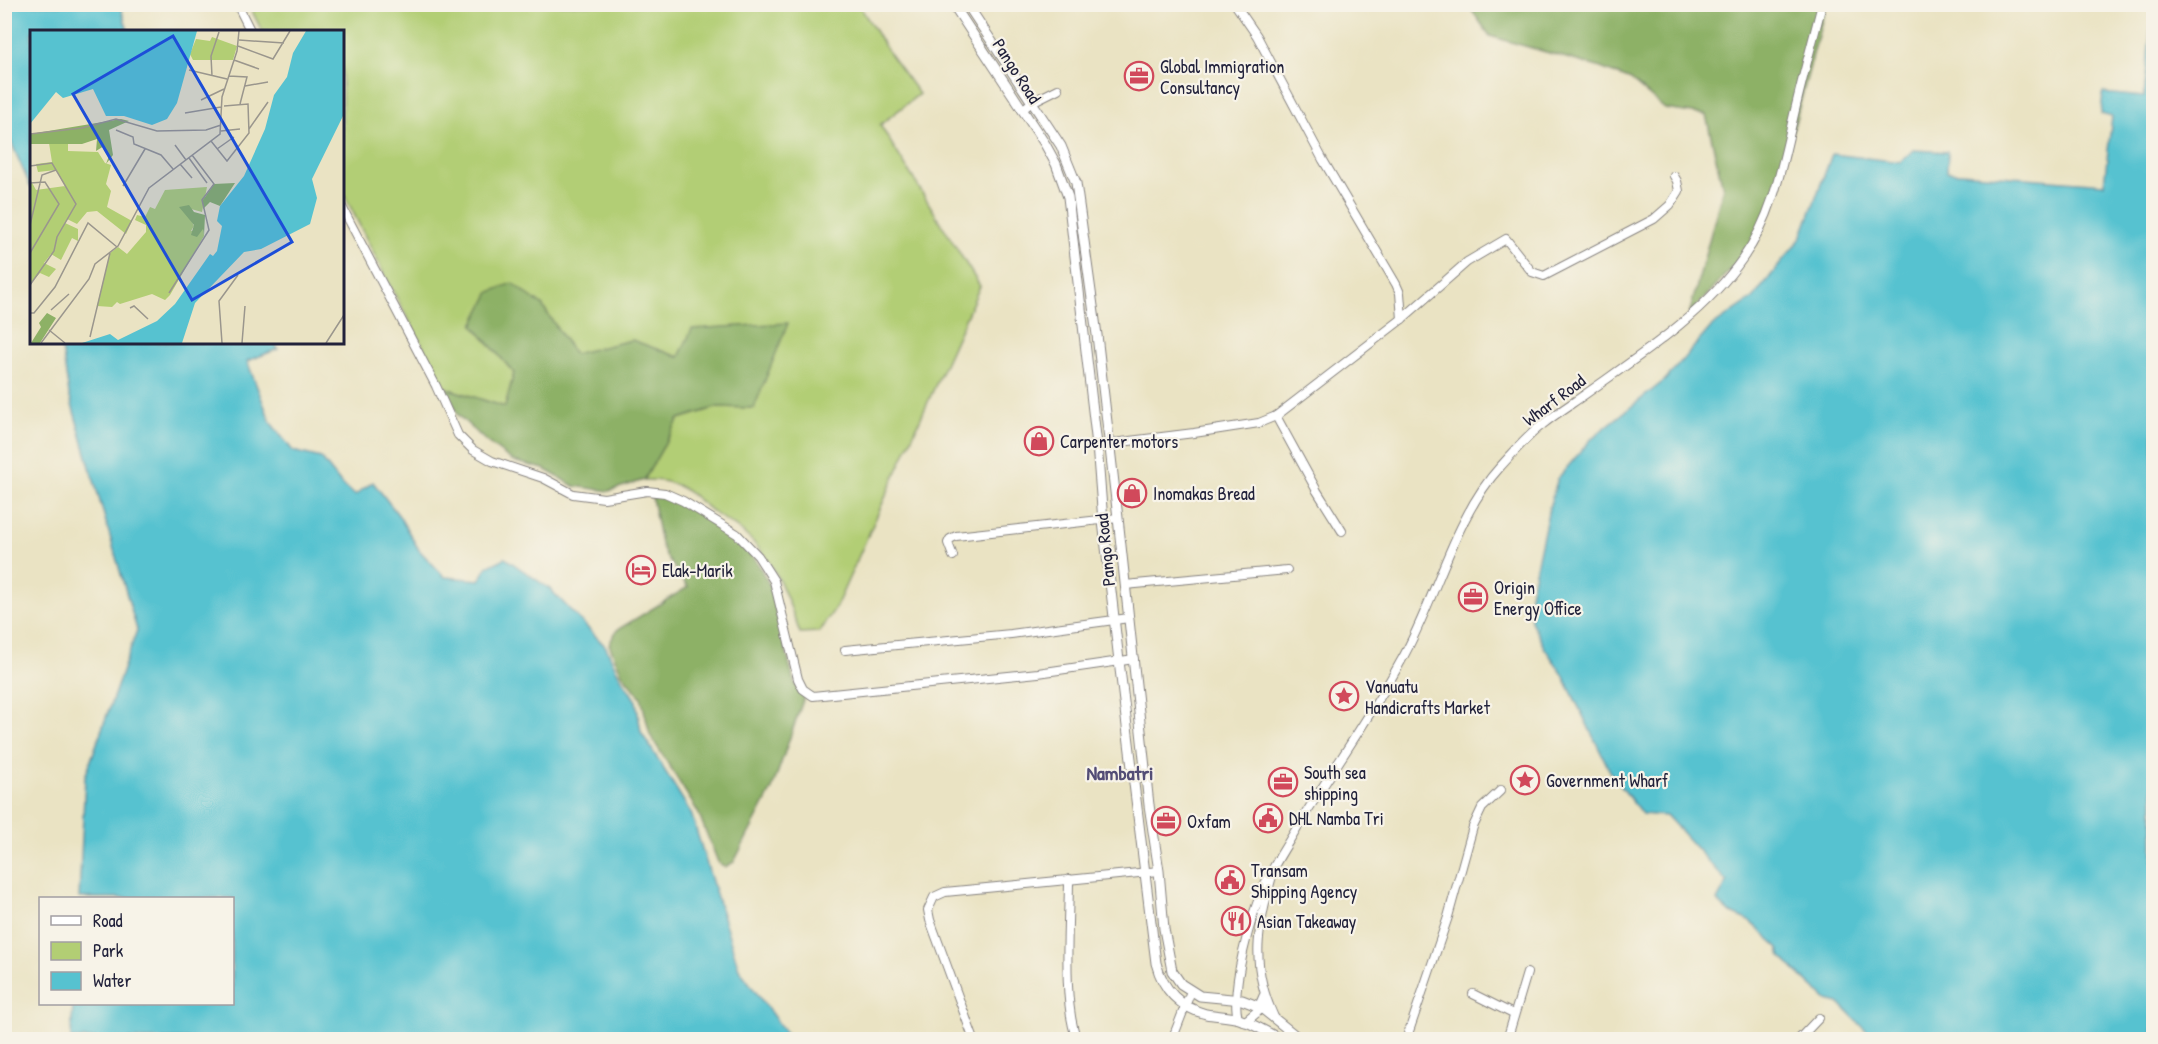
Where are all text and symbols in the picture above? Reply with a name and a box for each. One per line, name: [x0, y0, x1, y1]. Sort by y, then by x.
inset map: [30, 30, 344, 344]
street label: Pango Road: [987, 34, 1047, 108]
place label: Global Immigration Consultancy: [1160, 54, 1284, 100]
office icon: Global Immigration Consultancy: [1123, 60, 1155, 92]
street label: Wharf Road: [1517, 368, 1591, 432]
shop icon: Carpenter motors: [1023, 425, 1055, 457]
place label: Carpenter motors: [1060, 429, 1178, 454]
shop icon: Inomakas Bread: [1116, 477, 1148, 509]
place label: Inomakas Bread: [1153, 481, 1255, 506]
street label: Pango Road: [1089, 513, 1121, 587]
hotel icon: Elak-Marik: [625, 554, 657, 586]
place label: Elak-Marik: [662, 558, 733, 583]
place label: Origin Energy Office: [1494, 575, 1582, 621]
office icon: Origin Energy Office: [1457, 581, 1489, 613]
place label: Vanuatu Handicrafts Market: [1365, 674, 1491, 720]
place icon: Vanuatu Handicrafts Market: [1328, 680, 1360, 712]
district label: Nambatri: [1086, 759, 1154, 786]
place label: South sea shipping: [1304, 760, 1366, 806]
place icon: Government Wharf: [1509, 764, 1541, 796]
office icon: South sea shipping: [1267, 766, 1299, 798]
place label: Government Wharf: [1546, 768, 1669, 793]
public building icon: DHL Namba Tri: [1252, 802, 1284, 834]
office icon: Oxfam: [1150, 805, 1182, 837]
place label: DHL Namba Tri: [1289, 806, 1384, 831]
place label: Oxfam: [1187, 809, 1231, 834]
place label: Transam Shipping Agency: [1251, 858, 1358, 904]
public building icon: Transam Shipping Agency: [1214, 864, 1246, 896]
legend: [39, 897, 234, 1005]
restaurant icon: Asian Takeaway: [1220, 905, 1252, 937]
text: Road: [93, 908, 123, 933]
place label: Asian Takeaway: [1257, 909, 1357, 934]
text: Park: [93, 938, 124, 963]
text: Water: [93, 968, 131, 993]

